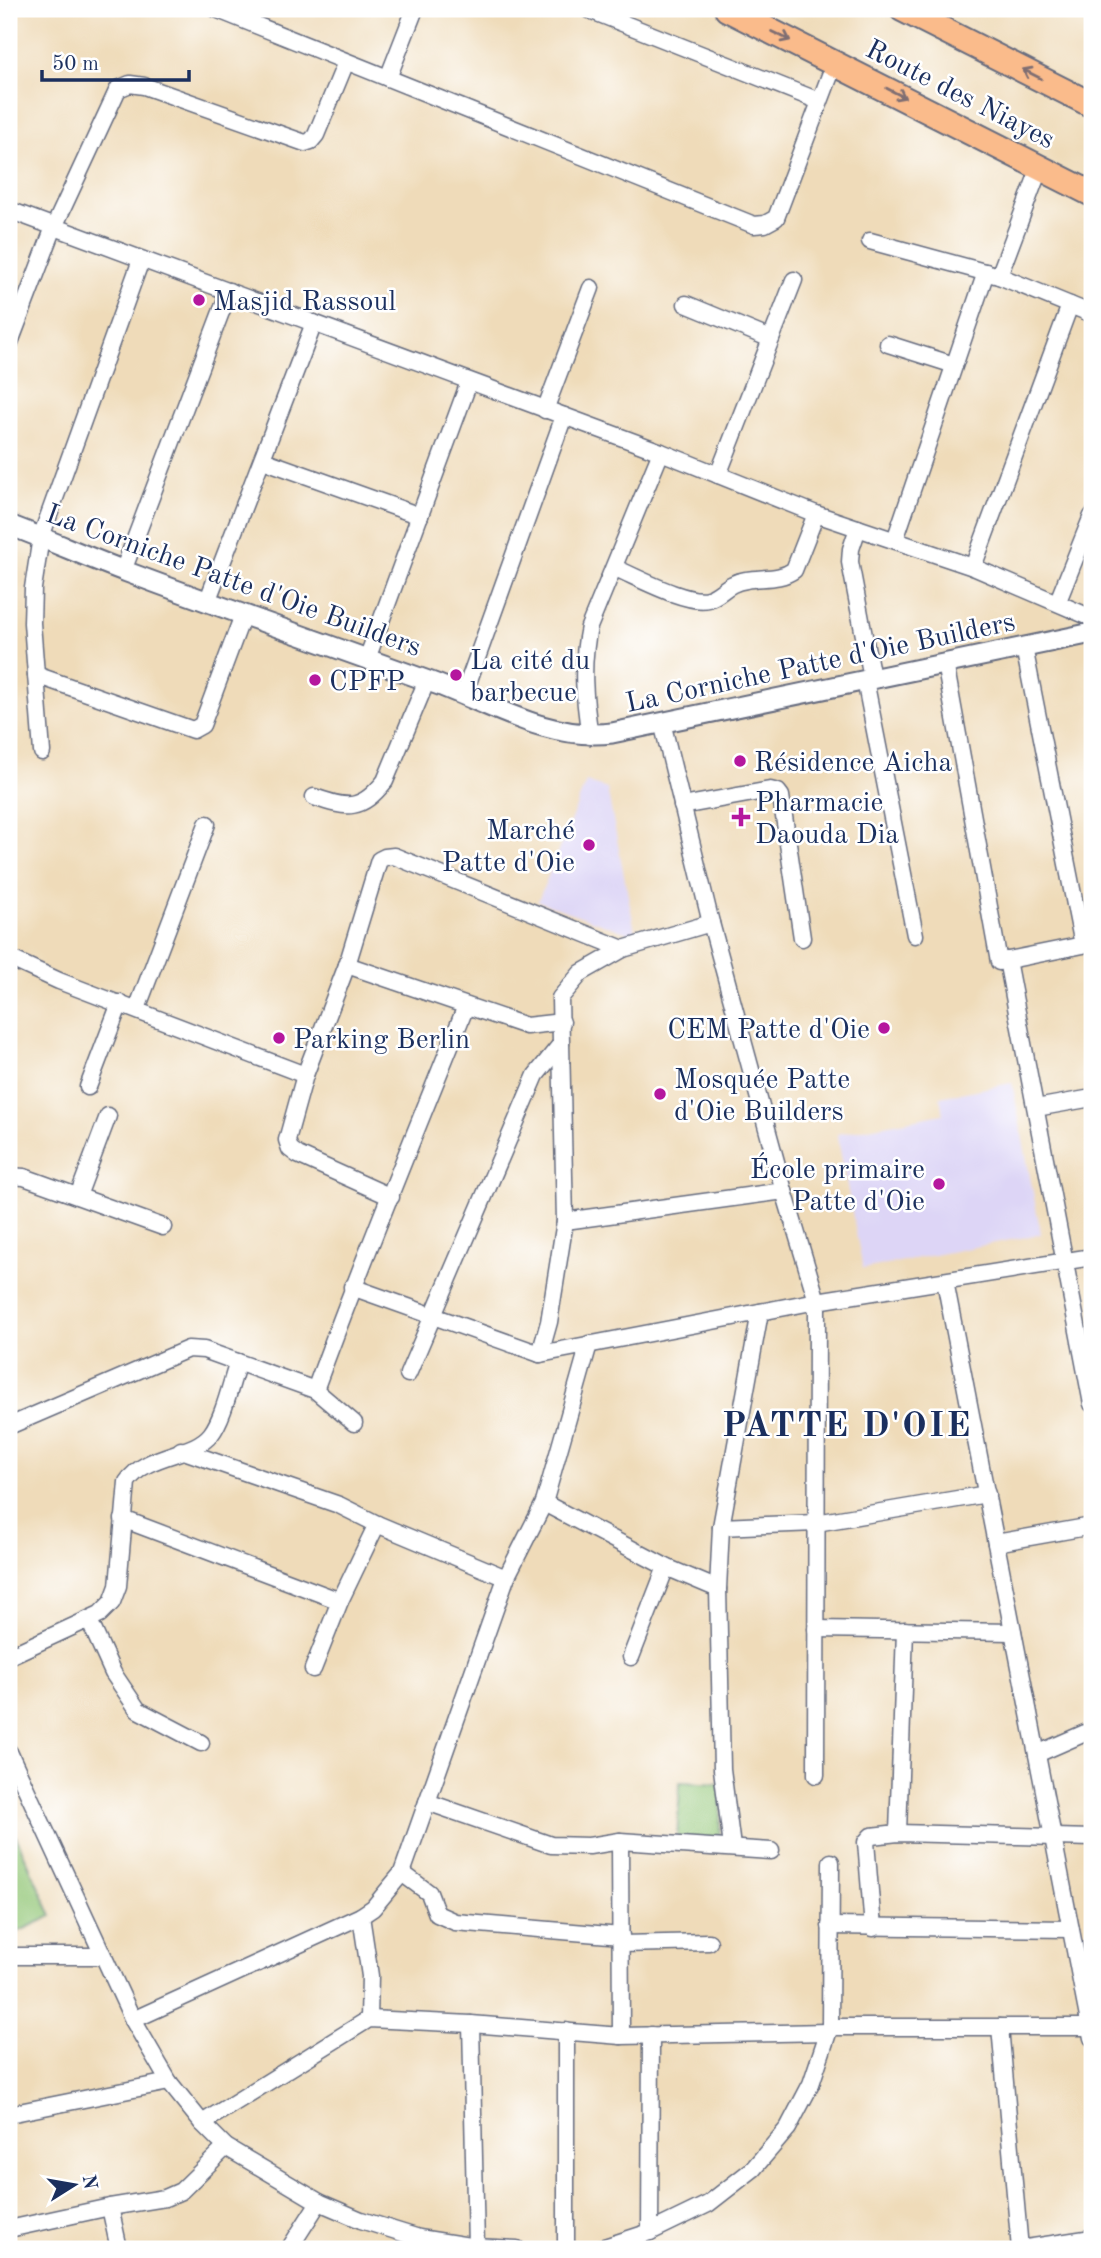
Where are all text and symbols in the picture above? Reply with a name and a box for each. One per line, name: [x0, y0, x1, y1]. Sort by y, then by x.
one-way arrow: [770, 30, 791, 43]
street label: Route des Niayes: [861, 36, 1059, 155]
scale bar: [42, 38, 189, 82]
text: 50 m: [52, 54, 99, 75]
one-way arrow: [1022, 66, 1042, 80]
one-way arrow: [885, 86, 906, 100]
place label: Masjid Rassoul: [213, 289, 396, 317]
marker: Masjid Rassoul: [191, 292, 207, 308]
street label: La Corniche Patte d'Oie Builders: [42, 501, 424, 663]
street label: La Corniche Patte d'Oie Builders: [623, 609, 1018, 719]
place label: La cité du barbecue: [470, 648, 590, 708]
marker: La cité du barbecue: [448, 667, 464, 683]
place label: CPFP: [329, 669, 405, 697]
marker: CPFP: [307, 672, 323, 688]
place label: Résidence Aicha: [754, 750, 953, 778]
marker: Résidence Aicha: [732, 753, 748, 769]
place label: Pharmacie Daouda Dia: [755, 790, 899, 850]
marker: Pharmacie Daouda Dia: [733, 809, 749, 825]
place label: Marché Patte d'Oie: [442, 818, 575, 878]
marker: Marché Patte d'Oie: [581, 837, 597, 853]
place label: CEM Patte d'Oie: [667, 1017, 870, 1045]
marker: CEM Patte d'Oie: [876, 1020, 892, 1036]
place label: Parking Berlin: [293, 1027, 470, 1055]
marker: Parking Berlin: [271, 1030, 287, 1046]
place label: Mosquée Patte d'Oie Builders: [674, 1067, 850, 1127]
marker: Mosquée Patte d'Oie Builders: [652, 1086, 668, 1102]
place label: École primaire Patte d'Oie: [750, 1152, 925, 1217]
marker: École primaire Patte d'Oie: [931, 1176, 947, 1192]
district label: PATTE D'OIE: [722, 1409, 972, 1444]
north arrow: [38, 2150, 108, 2220]
text: N: [78, 2173, 99, 2192]

